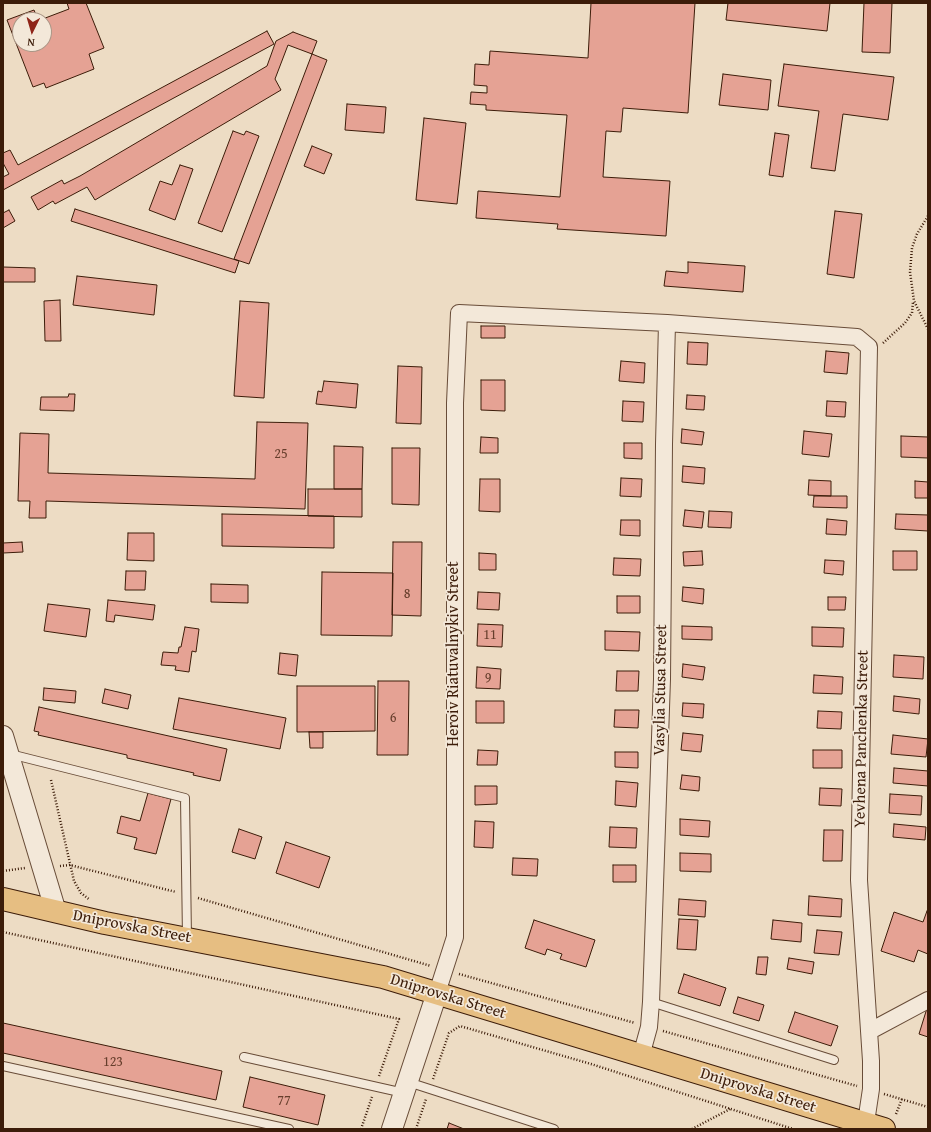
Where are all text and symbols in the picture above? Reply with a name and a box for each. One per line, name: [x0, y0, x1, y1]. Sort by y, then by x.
north arrow: [12, 12, 52, 52]
text: N: [27, 35, 35, 51]
house number: 25: [274, 446, 288, 462]
street label: Heroiv Riatuvalnykiv Street: [444, 561, 464, 747]
house number: 8: [404, 586, 410, 602]
street label: Vasylia Stusa Street: [650, 624, 672, 756]
house number: 11: [483, 627, 497, 643]
street label: Yevhena Panchenka Street: [851, 650, 873, 828]
house number: 9: [485, 670, 491, 686]
house number: 6: [390, 710, 396, 726]
street label: Dniprovska Street: [71, 906, 193, 948]
street label: Dniprovska Street: [388, 970, 508, 1024]
house number: 123: [103, 1054, 123, 1070]
street label: Dniprovska Street: [698, 1064, 818, 1118]
house number: 77: [277, 1093, 291, 1109]

